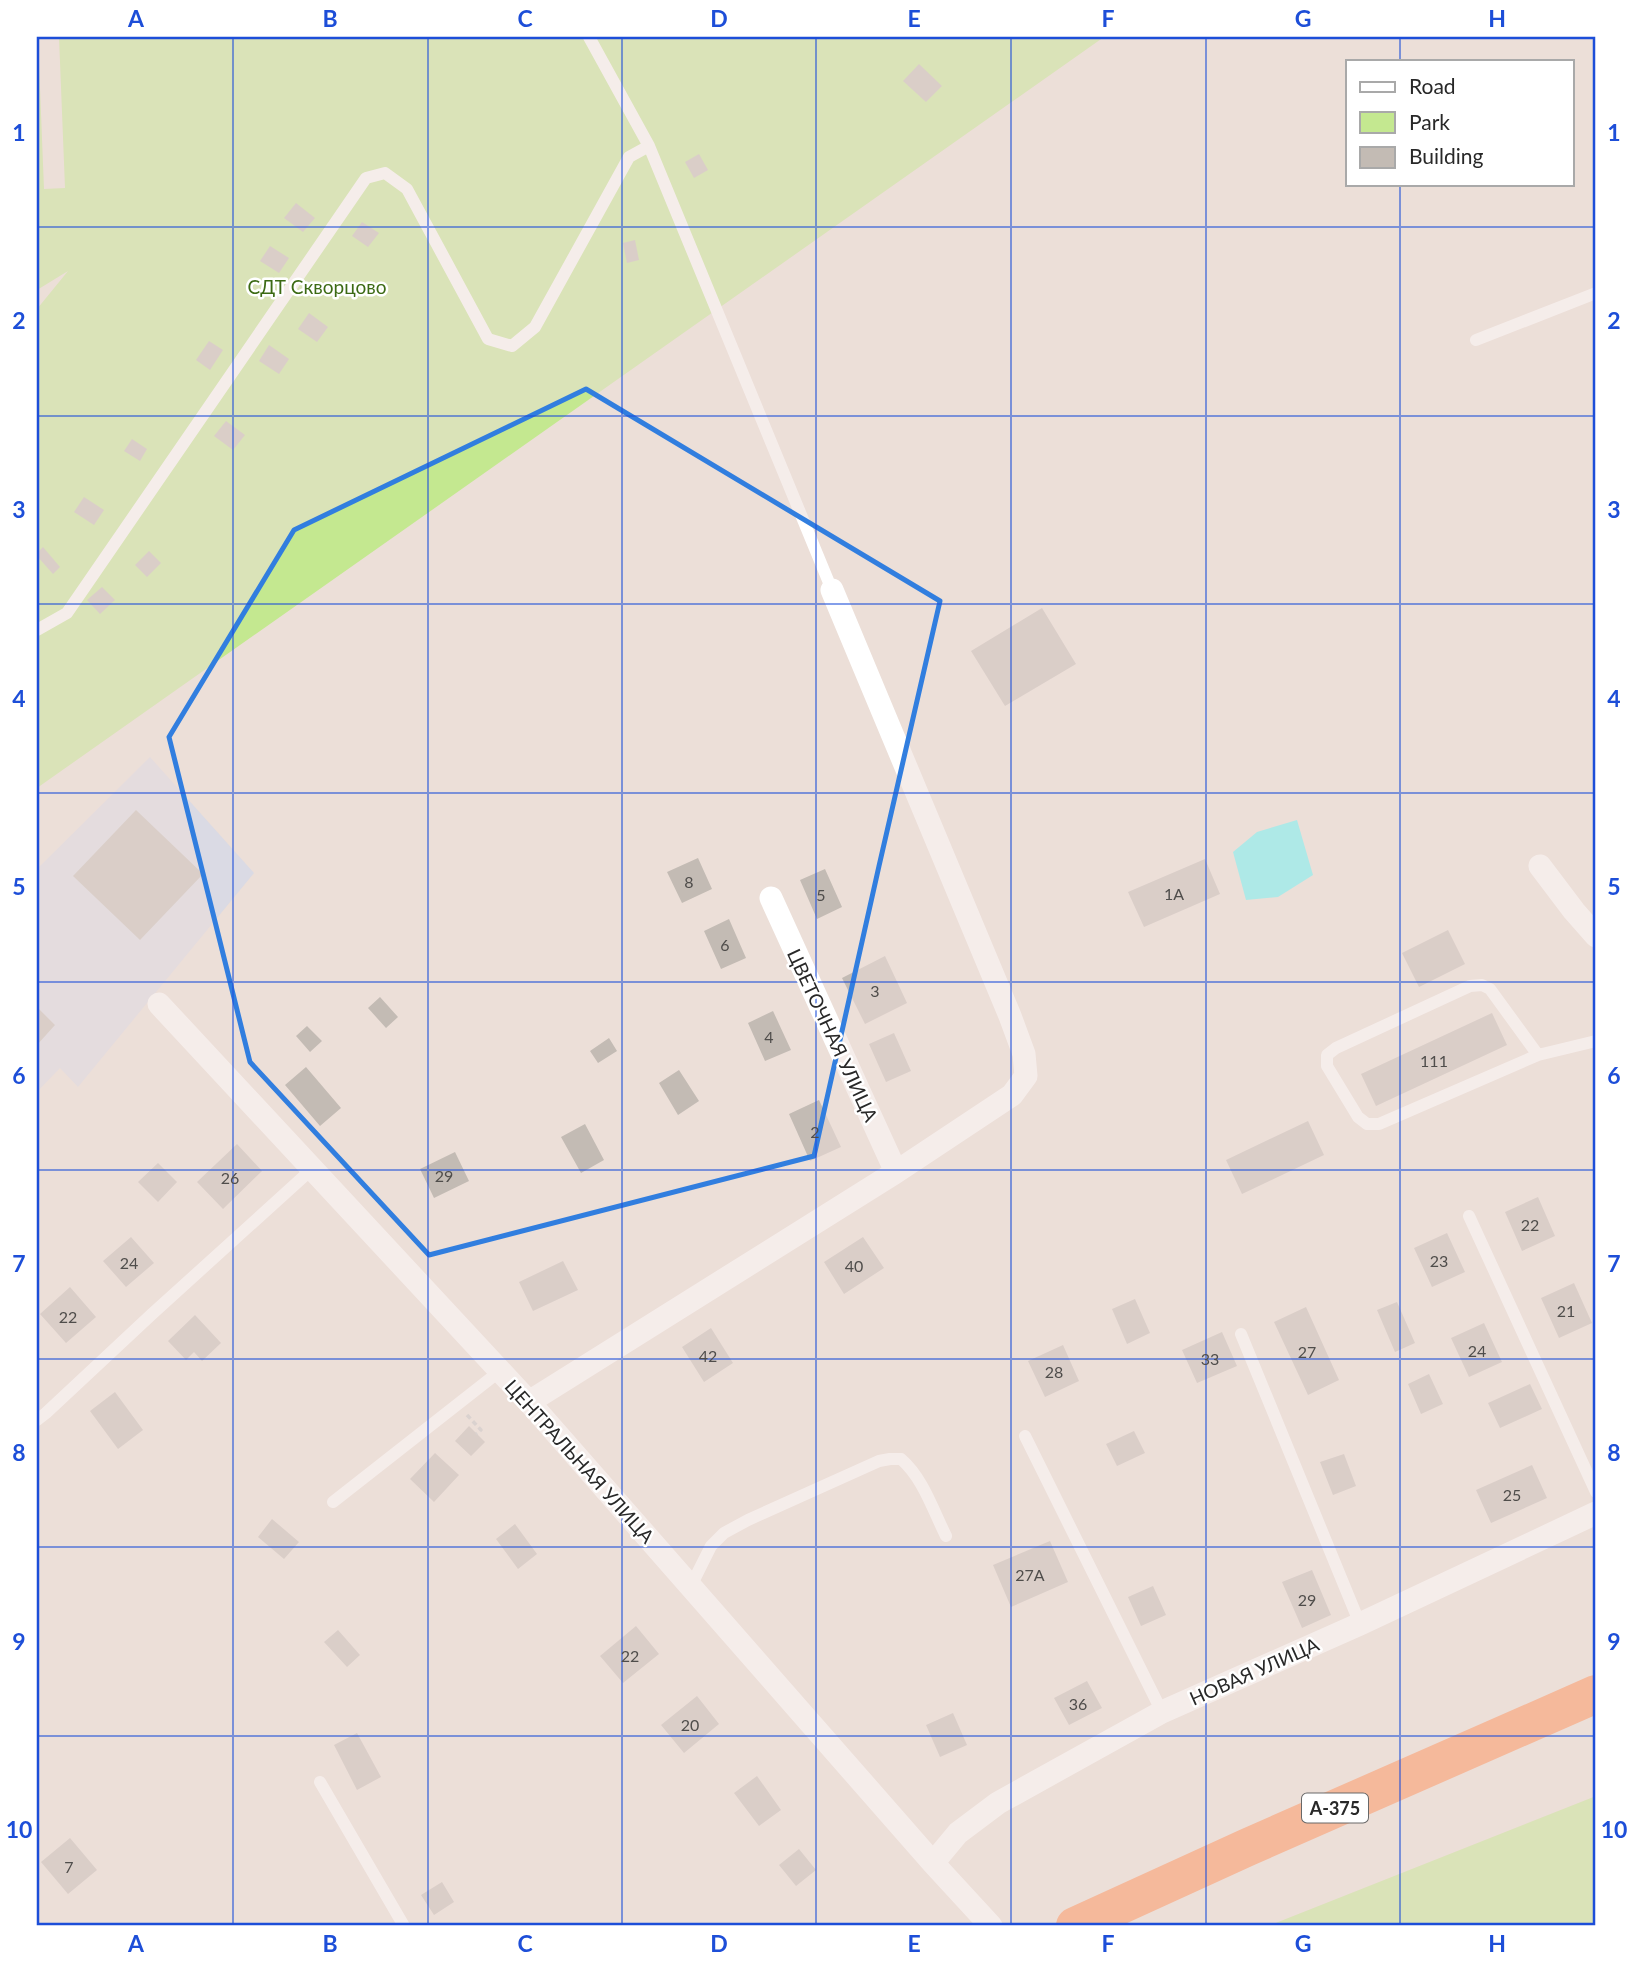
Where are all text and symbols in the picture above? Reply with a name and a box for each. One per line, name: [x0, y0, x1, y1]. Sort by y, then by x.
text: A: [127, 4, 145, 32]
text: B: [322, 4, 338, 32]
text: C: [517, 4, 533, 32]
text: D: [710, 4, 728, 32]
text: E: [907, 4, 921, 32]
text: F: [1101, 4, 1115, 32]
text: G: [1295, 4, 1311, 32]
text: H: [1488, 4, 1506, 32]
legend: [1346, 60, 1574, 186]
text: Road: [1409, 73, 1456, 98]
text: Park: [1409, 109, 1450, 134]
text: 1: [12, 118, 26, 146]
text: 1: [1607, 118, 1621, 146]
text: Building: [1409, 143, 1484, 168]
park label: СДТ Скворцово: [248, 275, 386, 298]
text: 2: [12, 306, 26, 334]
text: 2: [1607, 306, 1621, 334]
text: 3: [12, 495, 26, 523]
text: 3: [1607, 495, 1621, 523]
text: 4: [12, 684, 26, 712]
text: 4: [1607, 684, 1621, 712]
text: 5: [12, 872, 26, 900]
house number: 8: [684, 872, 694, 891]
text: 5: [1607, 872, 1621, 900]
house number: 1А: [1164, 884, 1184, 903]
house number: 5: [816, 885, 826, 904]
house number: 6: [720, 935, 730, 954]
street label: ЦВЕТОЧНАЯ УЛИЦА: [783, 945, 883, 1125]
house number: 3: [870, 981, 880, 1000]
house number: 4: [764, 1027, 774, 1046]
house number: 111: [1420, 1051, 1448, 1070]
text: 6: [12, 1061, 26, 1089]
text: 6: [1607, 1061, 1621, 1089]
house number: 2: [810, 1122, 820, 1141]
house number: 29: [435, 1166, 453, 1185]
house number: 26: [221, 1168, 239, 1187]
house number: 22: [1521, 1215, 1539, 1234]
text: 7: [12, 1249, 26, 1277]
text: 7: [1607, 1249, 1621, 1277]
house number: 23: [1430, 1251, 1448, 1270]
house number: 24: [120, 1253, 138, 1272]
house number: 40: [845, 1256, 863, 1275]
house number: 21: [1557, 1301, 1575, 1320]
house number: 22: [59, 1307, 77, 1326]
house number: 24: [1468, 1341, 1486, 1360]
house number: 27: [1298, 1342, 1316, 1361]
house number: 42: [699, 1346, 717, 1365]
house number: 33: [1201, 1349, 1219, 1368]
house number: 28: [1045, 1362, 1063, 1381]
street label: ЦЕНТРАЛЬНАЯ УЛИЦА: [501, 1375, 660, 1548]
text: 8: [12, 1438, 26, 1466]
text: 8: [1607, 1438, 1621, 1466]
house number: 25: [1503, 1485, 1521, 1504]
house number: 27А: [1015, 1565, 1045, 1584]
house number: 29: [1298, 1590, 1316, 1609]
text: 9: [12, 1627, 26, 1655]
text: 9: [1607, 1627, 1621, 1655]
street label: НОВАЯ УЛИЦА: [1186, 1632, 1322, 1710]
house number: 22: [621, 1646, 639, 1665]
house number: 36: [1069, 1694, 1087, 1713]
house number: 20: [681, 1715, 699, 1734]
road number: А-375: [1302, 1794, 1368, 1822]
text: 10: [6, 1815, 32, 1843]
text: 10: [1601, 1815, 1627, 1843]
house number: 7: [64, 1857, 74, 1876]
text: A: [127, 1929, 145, 1957]
text: B: [322, 1929, 338, 1957]
text: C: [517, 1929, 533, 1957]
text: D: [710, 1929, 728, 1957]
text: E: [907, 1929, 921, 1957]
text: F: [1101, 1929, 1115, 1957]
text: G: [1295, 1929, 1311, 1957]
text: H: [1488, 1929, 1506, 1957]

